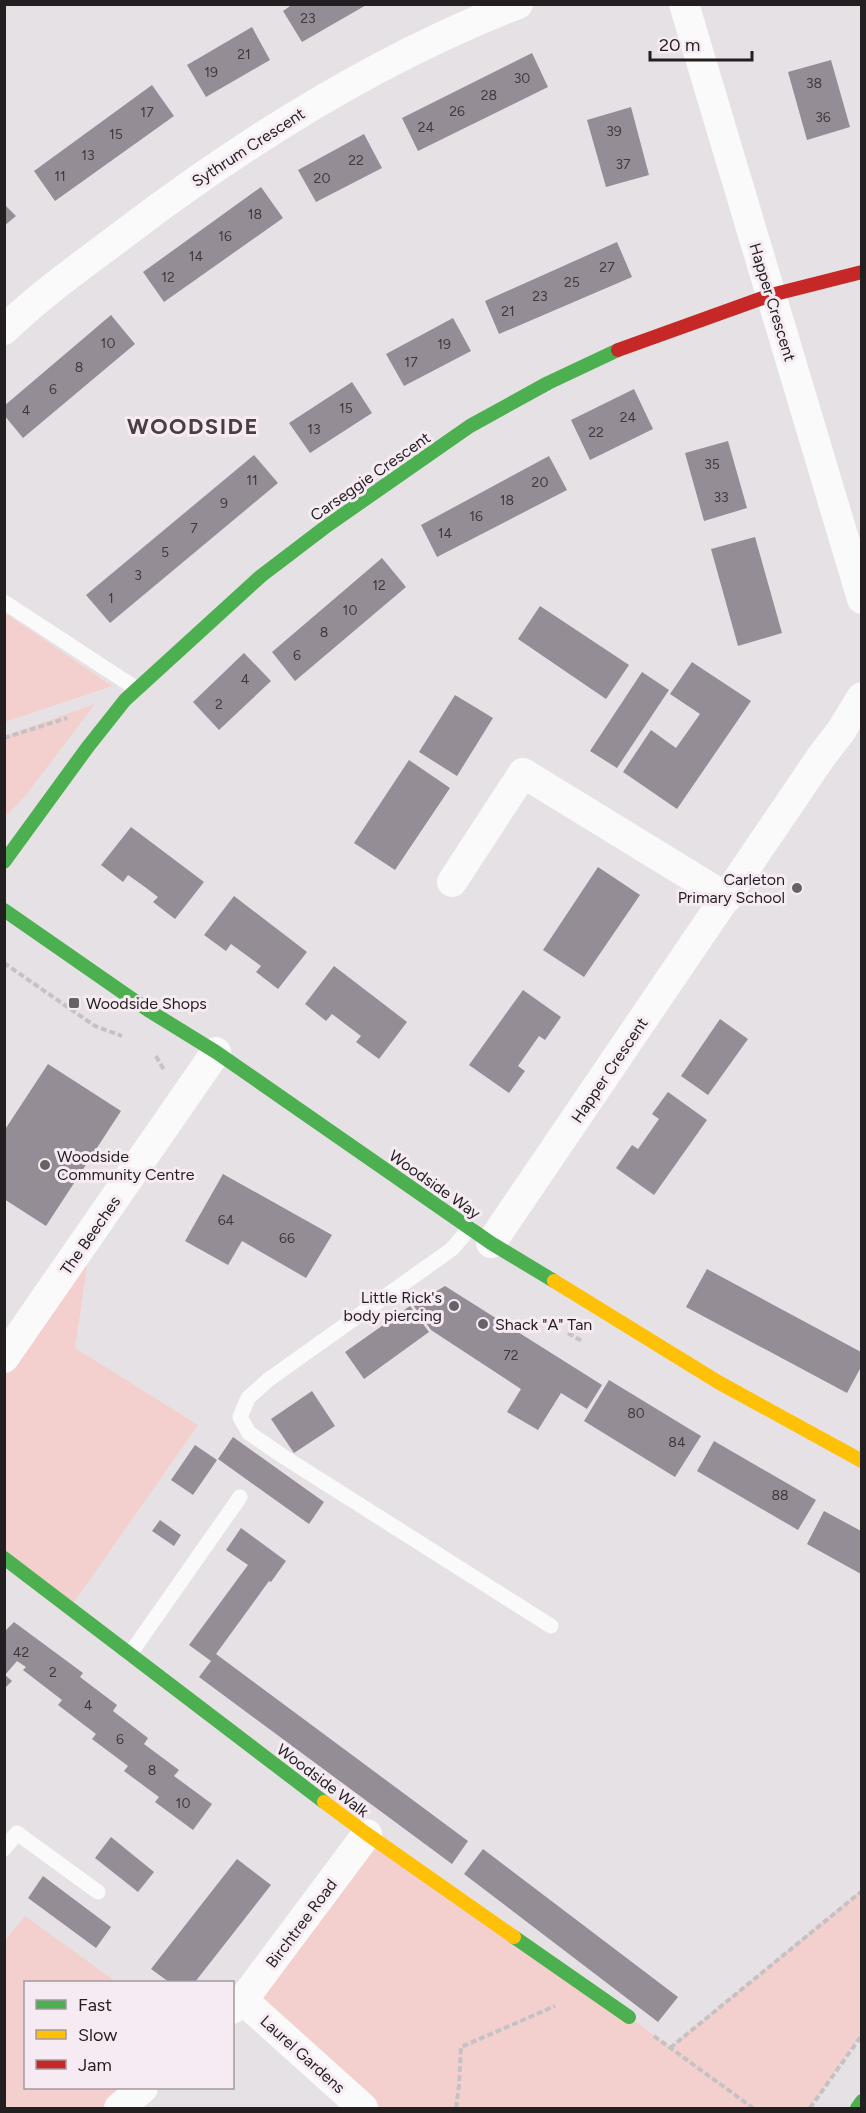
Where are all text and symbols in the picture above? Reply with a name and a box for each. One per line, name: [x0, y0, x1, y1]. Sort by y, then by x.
house number: 23: [300, 10, 316, 27]
scale bar: [650, 24, 752, 62]
text: 20 m: [659, 34, 700, 56]
house number: 21: [237, 46, 251, 63]
house number: 19: [204, 64, 218, 81]
house number: 30: [514, 70, 530, 87]
house number: 38: [806, 75, 822, 92]
house number: 28: [481, 87, 497, 104]
house number: 26: [449, 103, 465, 120]
house number: 17: [140, 104, 154, 121]
street label: Sythrum Crescent: [188, 104, 308, 191]
house number: 36: [815, 109, 831, 126]
house number: 24: [418, 119, 435, 136]
house number: 39: [606, 123, 622, 140]
house number: 15: [109, 126, 123, 143]
house number: 13: [81, 147, 95, 164]
house number: 22: [348, 152, 364, 169]
house number: 37: [615, 156, 631, 173]
house number: 11: [54, 168, 66, 185]
house number: 20: [314, 170, 330, 187]
house number: 18: [248, 206, 262, 223]
house number: 16: [218, 228, 232, 245]
street label: Happer Crescent: [745, 241, 800, 364]
house number: 14: [189, 248, 204, 265]
house number: 27: [599, 259, 615, 276]
house number: 12: [161, 269, 175, 286]
house number: 25: [564, 274, 580, 291]
house number: 23: [532, 288, 548, 305]
house number: 21: [501, 303, 515, 320]
house number: 10: [101, 335, 115, 352]
house number: 19: [437, 336, 451, 353]
house number: 17: [404, 354, 418, 371]
house number: 8: [75, 359, 83, 376]
house number: 6: [49, 381, 57, 398]
house number: 15: [339, 400, 353, 417]
house number: 4: [22, 402, 31, 419]
house number: 24: [620, 409, 637, 426]
district label: WOODSIDE: [127, 413, 259, 440]
house number: 13: [307, 421, 321, 438]
house number: 22: [588, 424, 604, 441]
street label: Carseggie Crescent: [307, 428, 434, 525]
house number: 35: [704, 456, 720, 473]
house number: 11: [246, 472, 258, 489]
house number: 20: [532, 474, 548, 491]
house number: 33: [713, 489, 729, 506]
house number: 18: [500, 492, 514, 509]
house number: 9: [220, 495, 228, 512]
house number: 16: [469, 508, 483, 525]
house number: 7: [190, 520, 198, 537]
house number: 14: [438, 525, 453, 542]
house number: 5: [161, 544, 169, 561]
house number: 3: [134, 567, 142, 584]
house number: 12: [372, 577, 386, 594]
house number: 1: [108, 590, 114, 607]
house number: 10: [343, 602, 357, 619]
house number: 8: [320, 624, 328, 641]
house number: 6: [293, 647, 301, 664]
house number: 4: [241, 671, 250, 688]
house number: 2: [215, 696, 223, 713]
place label: Carleton Primary School: [678, 870, 785, 907]
marker: Carleton Primary School: [790, 881, 804, 895]
place label: Woodside Shops: [86, 994, 207, 1013]
marker: Woodside Shops: [67, 996, 81, 1010]
street label: Happer Crescent: [567, 1014, 652, 1126]
street label: Woodside Way: [385, 1146, 484, 1223]
place label: Woodside Community Centre: [57, 1147, 195, 1184]
marker: Woodside Community Centre: [38, 1158, 52, 1172]
street label: The Beeches: [56, 1192, 124, 1278]
house number: 64: [218, 1212, 235, 1229]
house number: 66: [279, 1230, 295, 1247]
place label: Little Rick's body piercing: [344, 1288, 442, 1325]
marker: Little Rick's body piercing: [447, 1299, 461, 1313]
place label: Shack "A" Tan: [495, 1315, 592, 1334]
marker: Shack "A" Tan: [476, 1317, 490, 1331]
house number: 72: [503, 1347, 519, 1364]
house number: 80: [627, 1405, 645, 1422]
house number: 84: [668, 1434, 686, 1451]
house number: 88: [771, 1487, 789, 1504]
house number: 42: [13, 1644, 29, 1661]
house number: 2: [49, 1664, 57, 1681]
house number: 4: [84, 1697, 93, 1714]
house number: 6: [116, 1731, 124, 1748]
street label: Woodside Walk: [273, 1740, 373, 1821]
house number: 8: [148, 1762, 156, 1779]
house number: 10: [176, 1795, 190, 1812]
street label: Birchtree Road: [262, 1875, 341, 1971]
legend: [24, 1981, 234, 2089]
text: Fast: [78, 1994, 112, 2016]
street label: Laurel Gardens: [256, 2011, 349, 2097]
text: Slow: [78, 2024, 117, 2046]
text: Jam: [78, 2054, 112, 2076]

